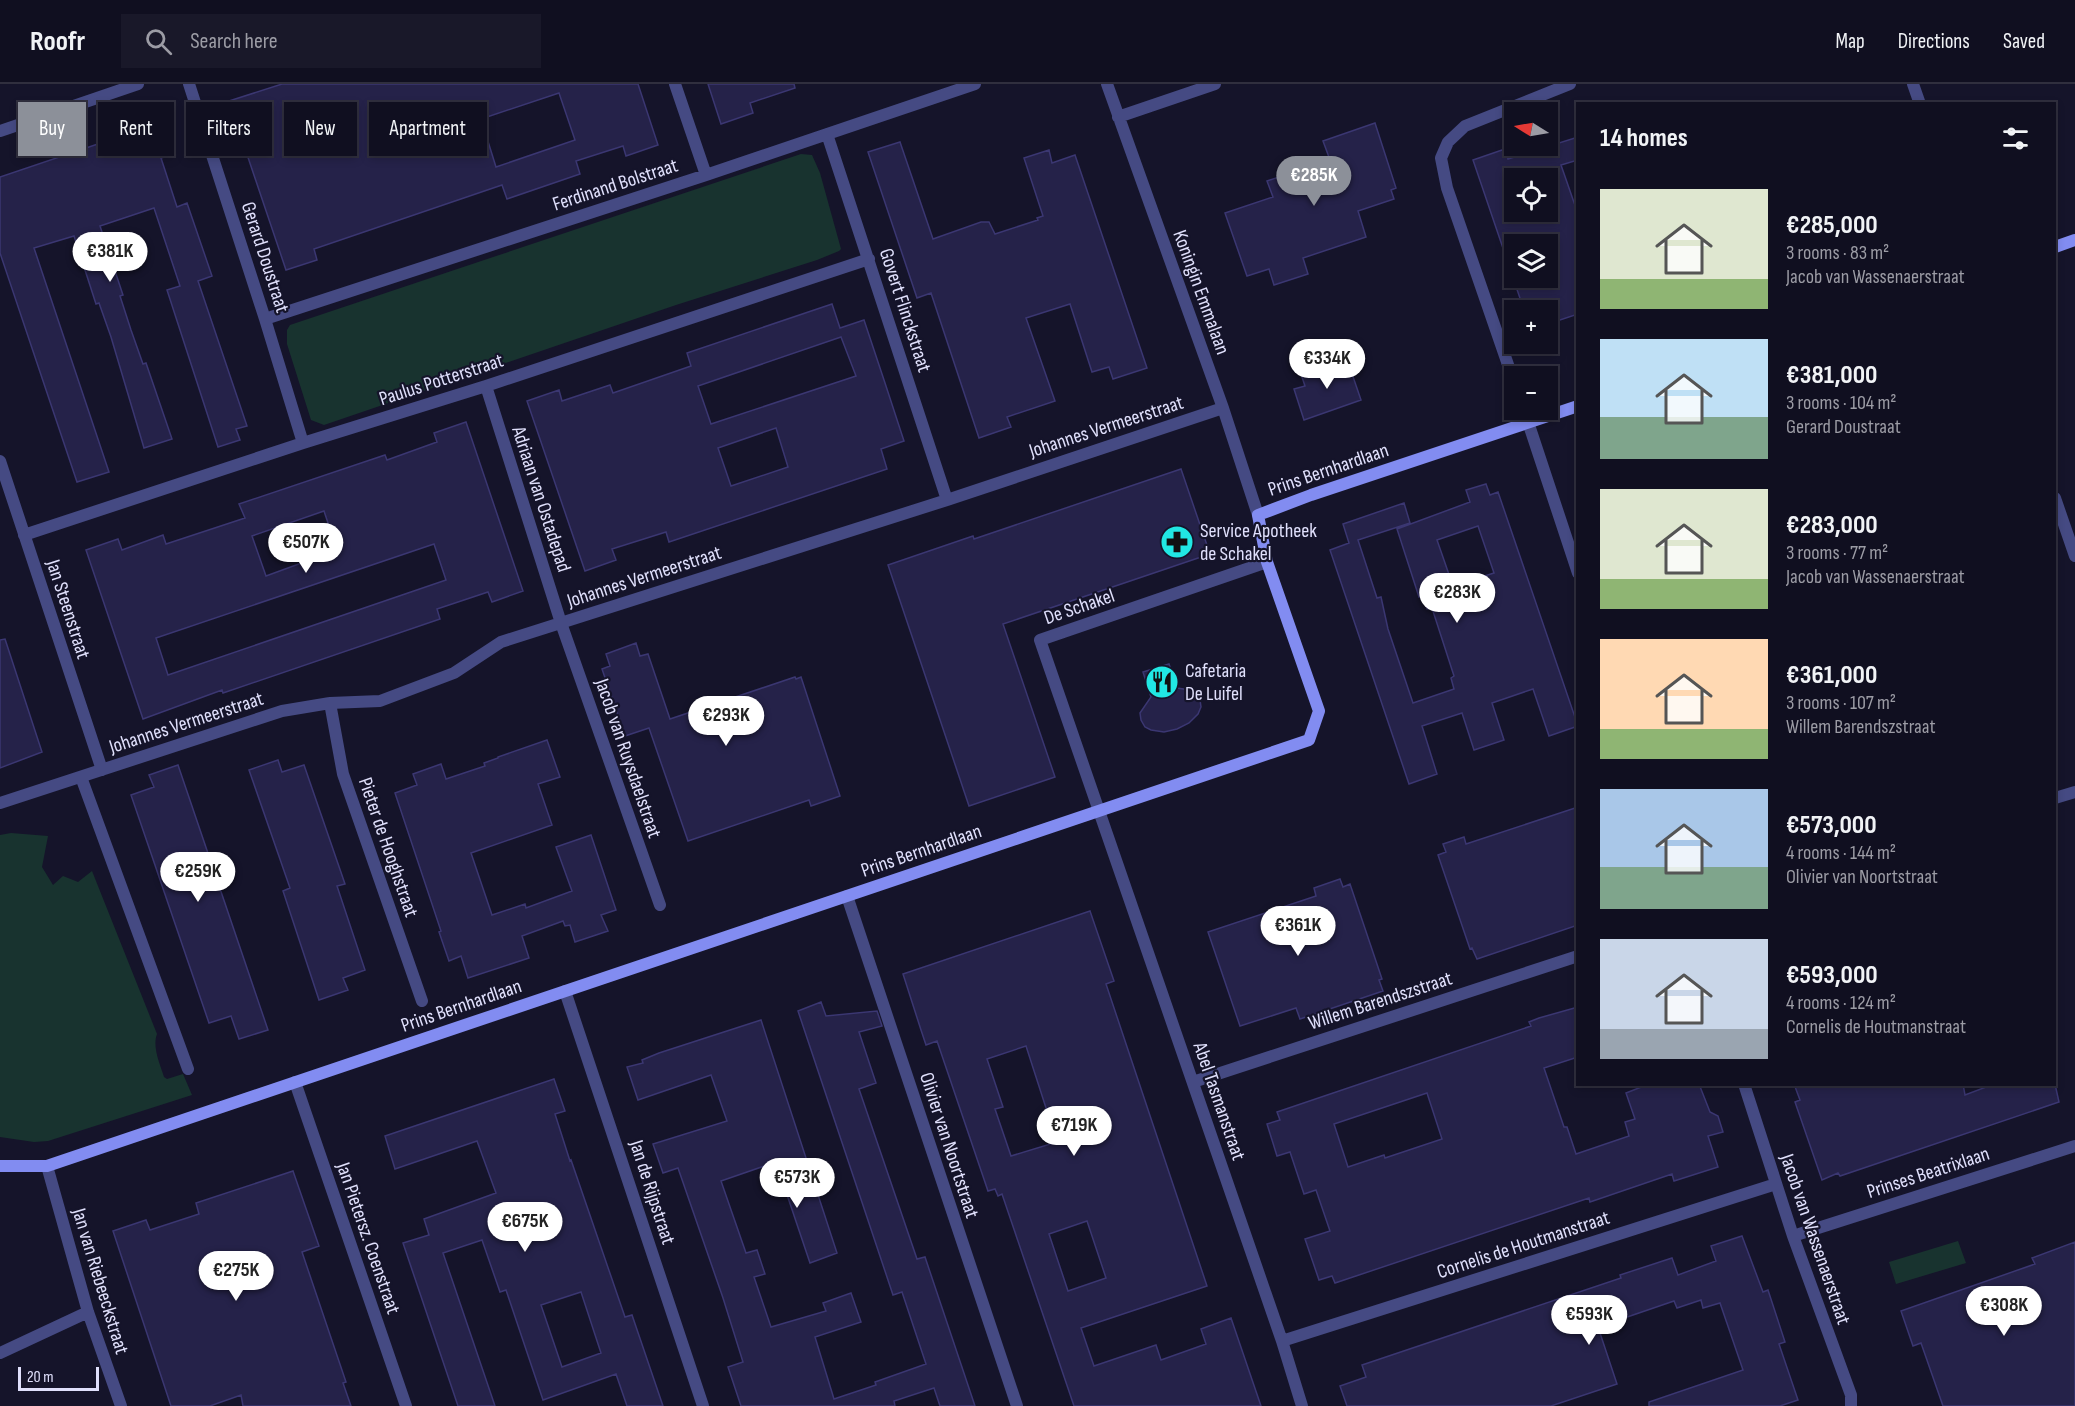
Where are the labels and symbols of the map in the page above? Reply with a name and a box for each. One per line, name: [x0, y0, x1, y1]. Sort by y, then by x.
north arrow: [1504, 102, 1558, 156]
street label: Ferdinand Bolstraat: [550, 153, 681, 216]
pin: €285K: [1272, 156, 1356, 207]
street label: Gerard Doustraat: [236, 199, 294, 316]
street label: Koningin Emmalaan: [1167, 227, 1235, 358]
pin: €381K: [68, 232, 152, 283]
street label: Govert Flinckstraat: [874, 245, 936, 375]
pin: €334K: [1285, 339, 1369, 390]
street label: Paulus Potterstraat: [376, 349, 506, 411]
street label: Johannes Vermeerstraat: [1025, 391, 1187, 464]
street label: Adriaan van Ostadepad: [506, 423, 576, 575]
street label: Prins Bernhardlaan: [1265, 438, 1392, 502]
place label: Service Apotheek de Schakel: [1200, 519, 1317, 566]
pin: €507K: [264, 523, 348, 574]
pharmacy icon: Service Apotheek de Schakel: [1159, 524, 1195, 560]
street label: Johannes Vermeerstraat: [563, 541, 725, 614]
street label: Jan Steenstraat: [40, 556, 95, 662]
pin: €283K: [1415, 573, 1499, 624]
street label: De Schakel: [1041, 584, 1118, 630]
place label: Cafetaria De Luifel: [1185, 659, 1246, 706]
restaurant icon: Cafetaria De Luifel: [1144, 664, 1180, 700]
street label: Jacob van Ruysdaelstraat: [589, 675, 667, 841]
street label: Johannes Vermeerstraat: [105, 687, 267, 760]
pin: €293K: [684, 696, 768, 747]
street label: Pieter de Hooghstraat: [353, 774, 423, 920]
street label: Prins Bernhardlaan: [858, 819, 985, 883]
pin: €259K: [156, 852, 240, 903]
pin: €361K: [1256, 906, 1340, 957]
street label: Willem Barendszstraat: [1305, 966, 1455, 1035]
street label: Prins Bernhardlaan: [398, 974, 525, 1038]
street label: Abel Tasmanstraat: [1187, 1038, 1250, 1163]
street label: Olivier van Noortstraat: [914, 1069, 984, 1221]
pin: €719K: [1032, 1106, 1116, 1157]
street label: Jan de Rijpstraat: [624, 1136, 680, 1247]
street label: Prinses Beatrixlaan: [1864, 1142, 1993, 1204]
street label: Jacob van Wassenaerstraat: [1774, 1150, 1855, 1328]
street label: Jan Pietersz. Coenstraat: [331, 1158, 405, 1317]
pin: €573K: [755, 1158, 839, 1209]
pin: €675K: [483, 1202, 567, 1253]
street label: Jan van Riebeeckstraat: [66, 1204, 134, 1357]
street label: Cornelis de Houtmanstraat: [1434, 1206, 1613, 1284]
pin: €275K: [194, 1251, 278, 1302]
pin: €308K: [1962, 1286, 2046, 1337]
pin: €593K: [1547, 1295, 1631, 1346]
scale bar: [18, 1364, 99, 1392]

